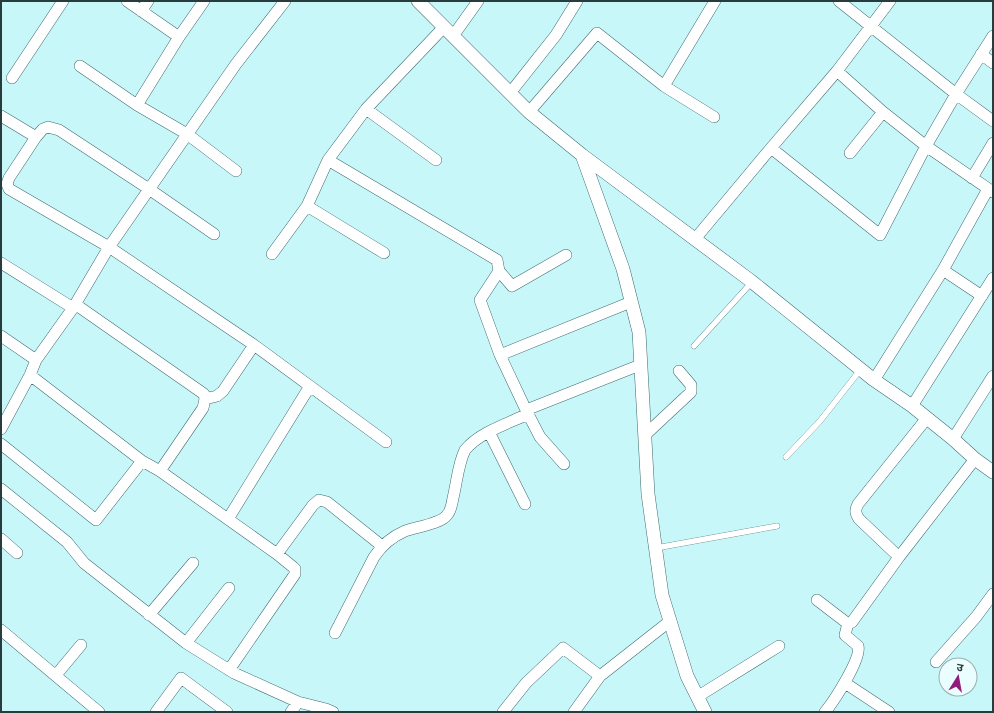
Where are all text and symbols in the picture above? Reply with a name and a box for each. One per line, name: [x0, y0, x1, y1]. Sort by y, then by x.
north arrow: [938, 657, 978, 697]
text: उ: [956, 661, 965, 674]

